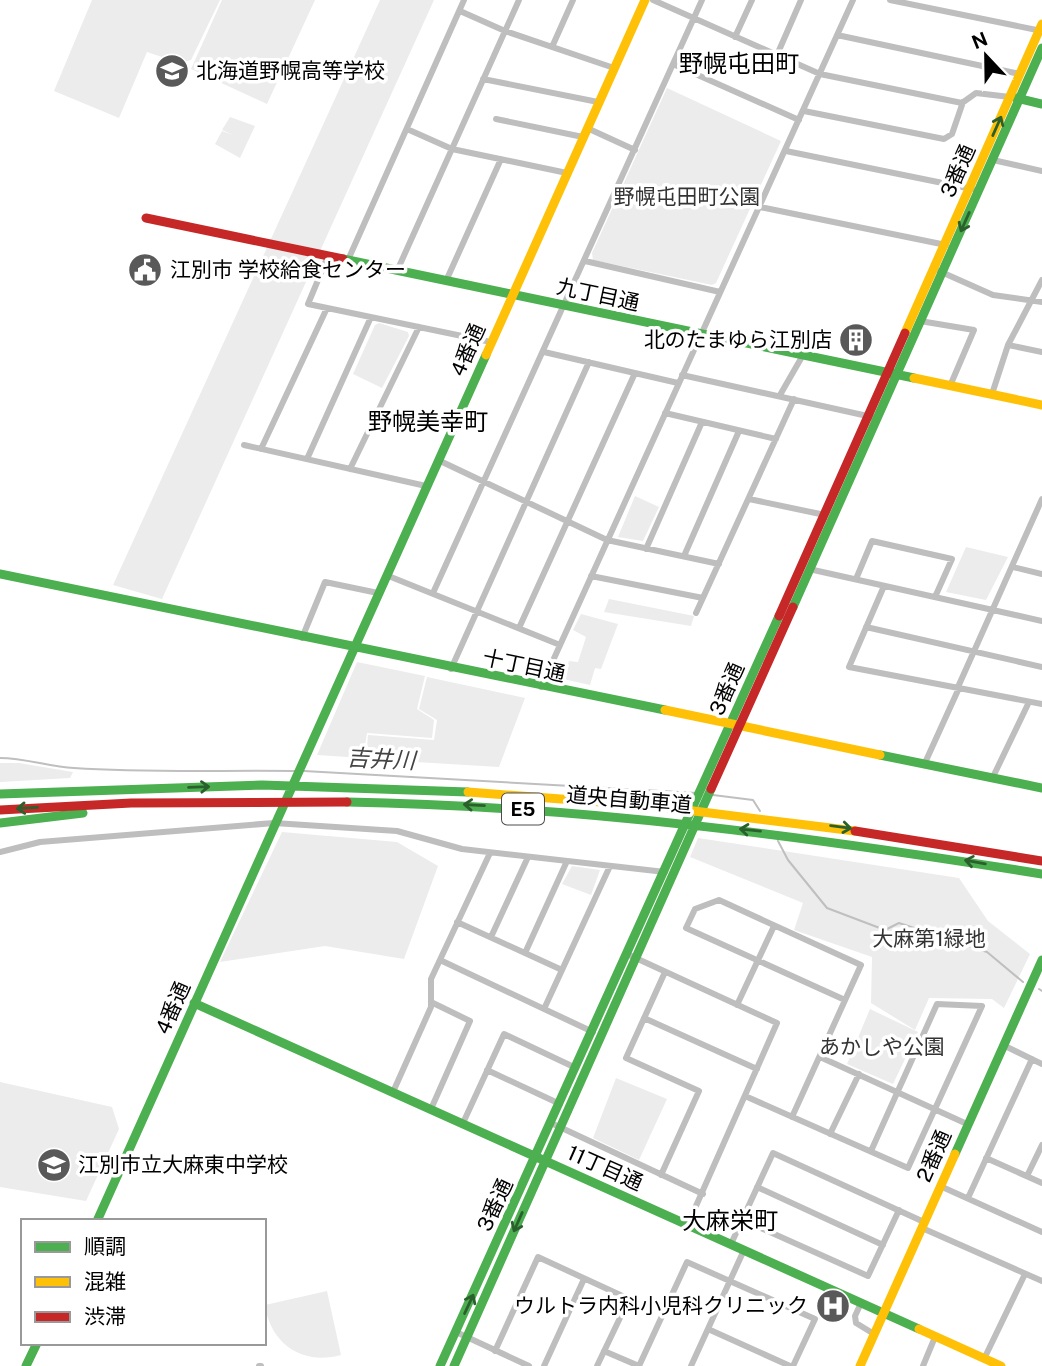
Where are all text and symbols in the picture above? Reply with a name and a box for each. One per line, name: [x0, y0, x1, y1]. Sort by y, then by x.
north arrow: [951, 21, 1021, 91]
text: N: [969, 27, 991, 53]
district label: 野幌屯田町: [679, 49, 799, 77]
school or university icon: 北海道野幌高等学校: [153, 52, 191, 90]
place label: 北海道野幌高等学校: [196, 58, 385, 83]
one-way arrow: [991, 116, 1004, 138]
street label: 3番通: [935, 140, 980, 201]
park label: 野幌屯田町公園: [614, 184, 761, 209]
one-way arrow: [958, 211, 971, 232]
public building icon: 江別市 学校給食センター: [126, 251, 164, 289]
place label: 江別市 学校給食センター: [170, 257, 406, 282]
street label: 九丁目通: [554, 274, 642, 315]
street label: 4番通: [445, 319, 490, 380]
building icon: 北のたまゆら江別店: [837, 321, 875, 359]
place label: 北のたまゆら江別店: [644, 327, 832, 352]
district label: 野幌美幸町: [368, 407, 488, 435]
street label: 十丁目通: [480, 645, 568, 686]
street label: 3番通: [704, 658, 749, 719]
water label: 吉井川: [346, 743, 419, 774]
one-way arrow: [187, 780, 210, 793]
street label: 道央自動車道: [565, 782, 693, 817]
road number: E5: [502, 794, 544, 824]
one-way arrow: [463, 799, 486, 812]
one-way arrow: [15, 802, 38, 815]
one-way arrow: [829, 821, 851, 834]
one-way arrow: [739, 823, 761, 836]
one-way arrow: [964, 855, 987, 869]
park label: 大麻第1緑地: [872, 926, 986, 951]
street label: 4番通: [150, 977, 195, 1038]
park label: あかしや公園: [819, 1034, 945, 1059]
street label: 2番通: [911, 1126, 956, 1186]
street label: 11丁目通: [564, 1140, 647, 1195]
school or university icon: 江別市立大麻東中学校: [35, 1146, 73, 1184]
place label: 江別市立大麻東中学校: [78, 1152, 288, 1177]
street label: 3番通: [472, 1174, 518, 1235]
district label: 大麻栄町: [682, 1206, 778, 1234]
one-way arrow: [511, 1211, 524, 1232]
legend: [21, 1219, 266, 1345]
text: 順調: [84, 1234, 126, 1259]
text: 混雑: [84, 1269, 126, 1294]
hospital icon: ウルトラ内科小児科クリニック: [814, 1287, 852, 1325]
place label: ウルトラ内科小児科クリニック: [514, 1293, 808, 1318]
one-way arrow: [462, 1294, 476, 1315]
text: 渋滞: [84, 1304, 126, 1329]

